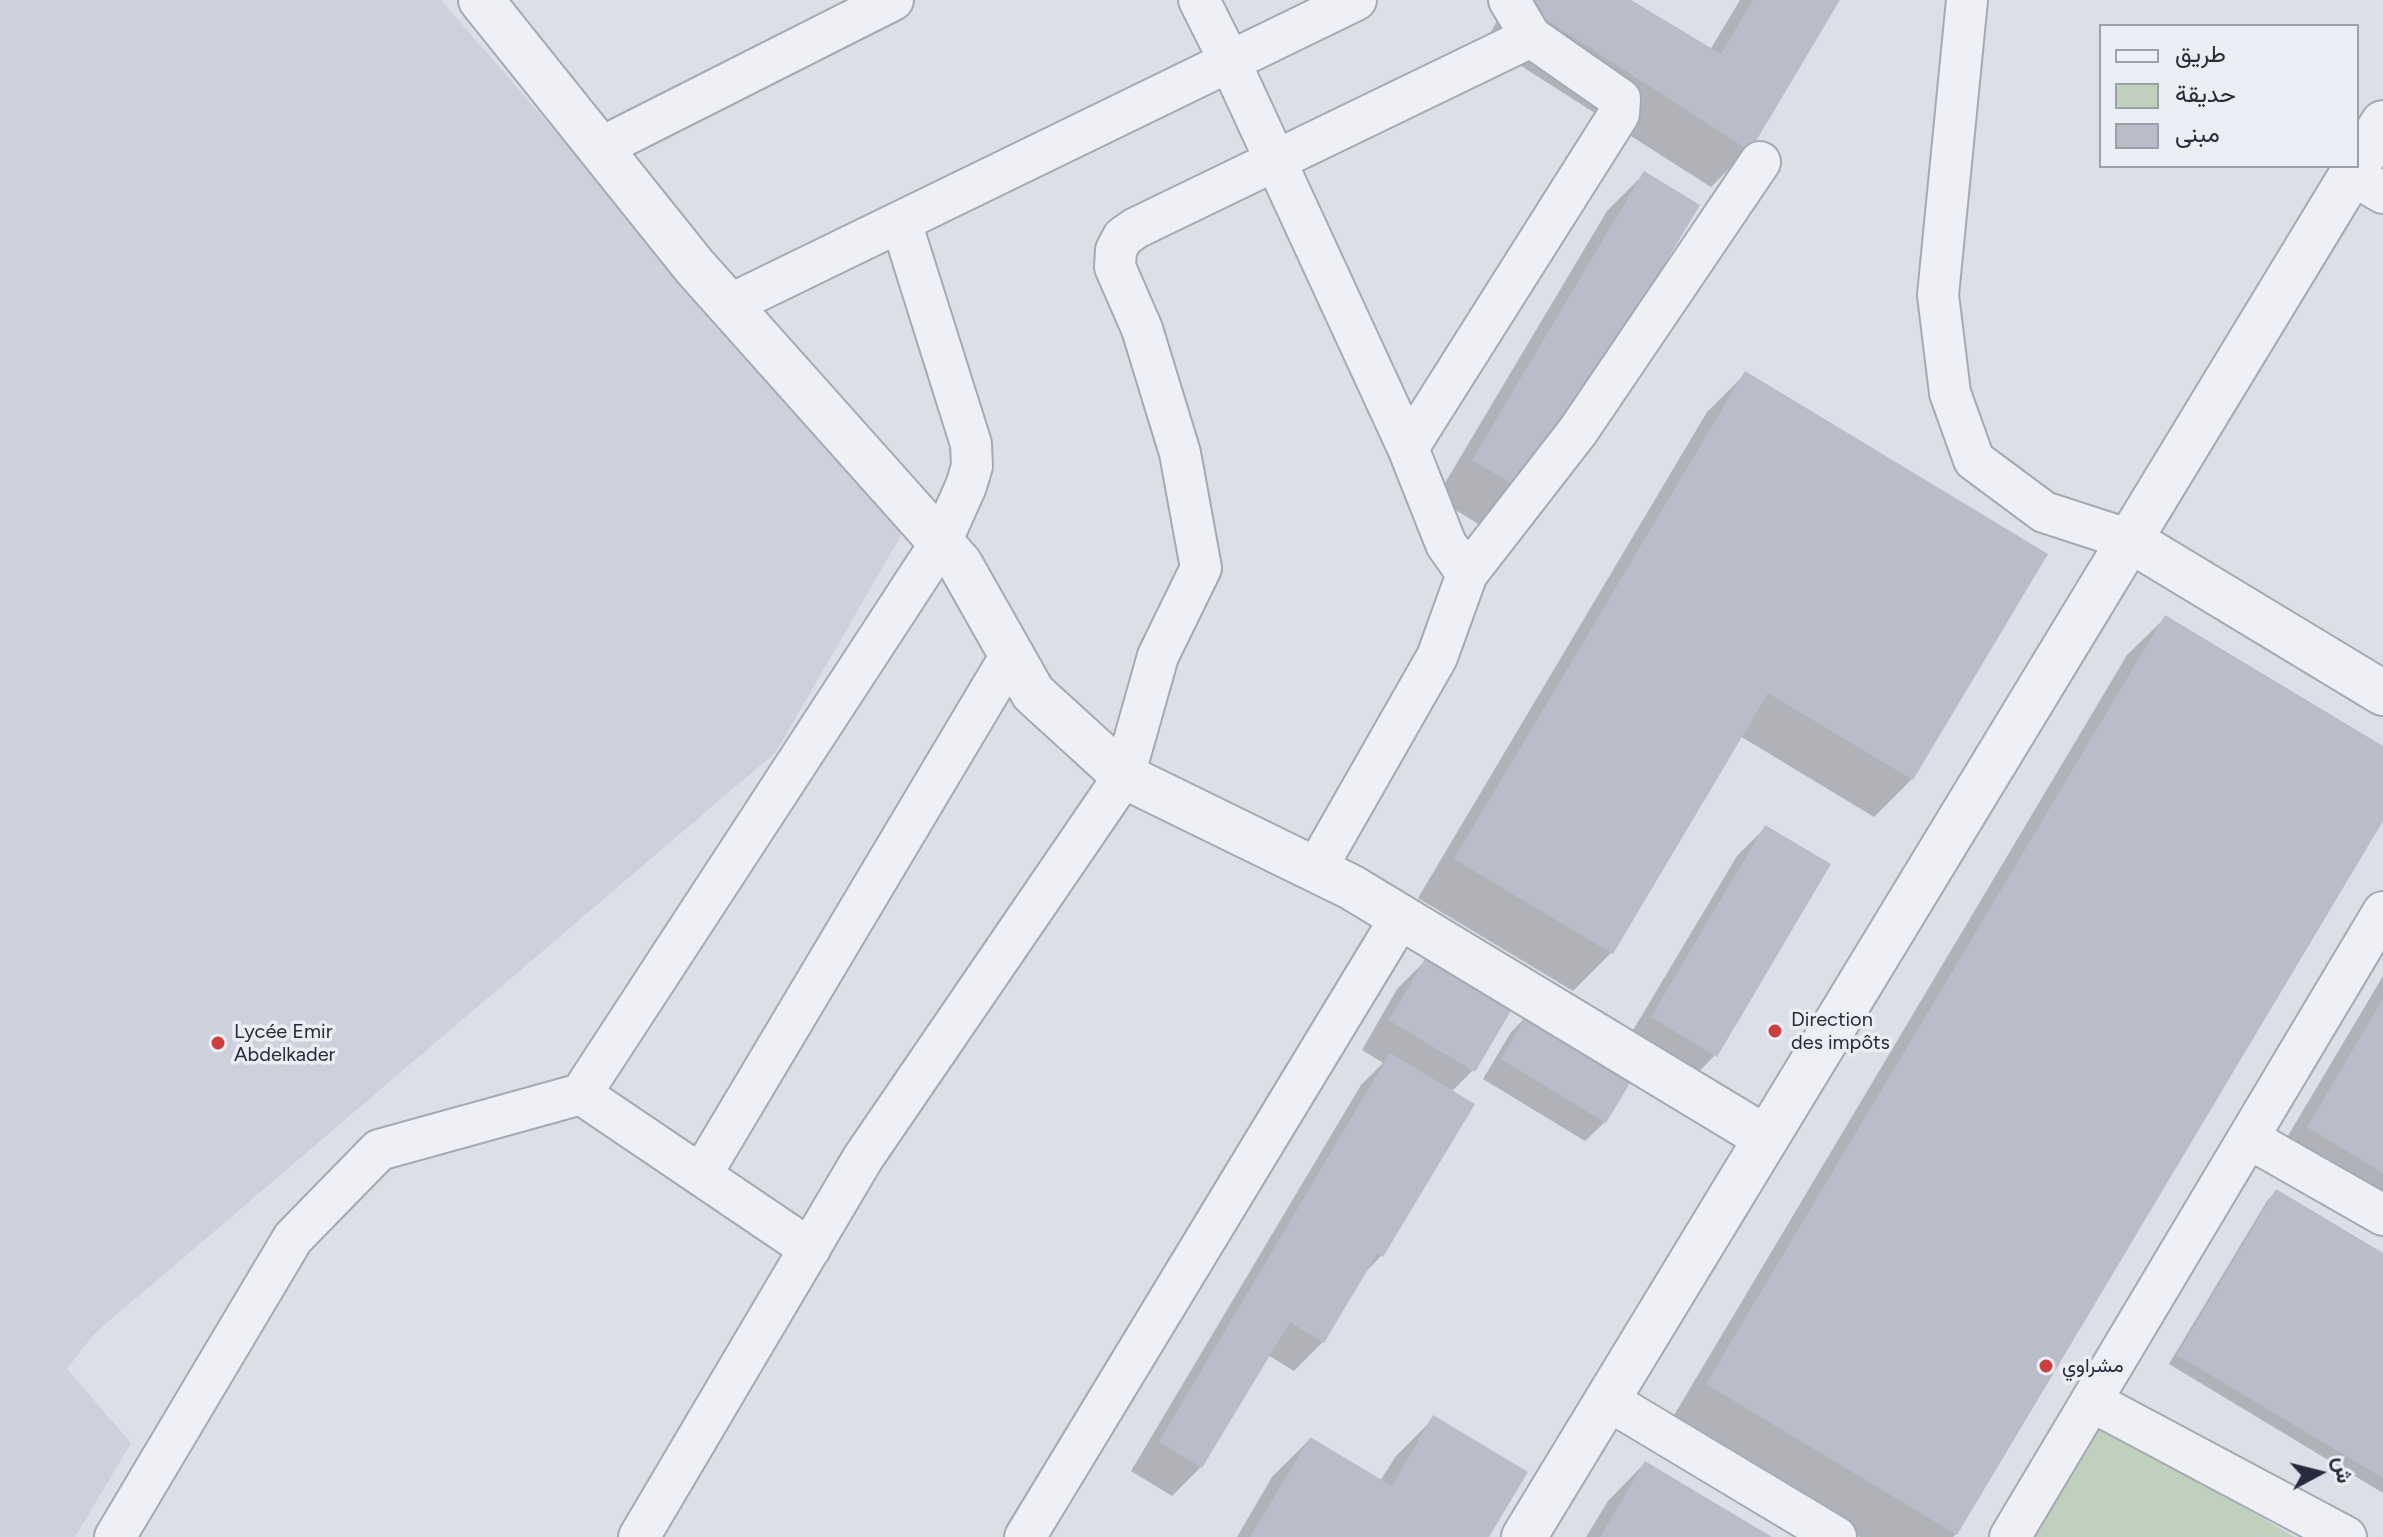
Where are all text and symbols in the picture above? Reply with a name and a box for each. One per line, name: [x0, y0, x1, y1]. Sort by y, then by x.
legend: [2099, 24, 2359, 168]
text: طريق: [2175, 39, 2226, 68]
text: حديقة: [2175, 79, 2236, 108]
text: مبنى: [2175, 119, 2220, 148]
place label: Direction des impôts: [1791, 1008, 1890, 1055]
place label: Lycée Emir Abdelkader: [234, 1020, 335, 1067]
marker: Direction des impôts: [1766, 1022, 1784, 1040]
marker: Lycée Emir Abdelkader: [209, 1034, 227, 1052]
place label: مشراوي: [2062, 1354, 2124, 1378]
marker: مشراوي: [2037, 1357, 2055, 1375]
north arrow: [2279, 1433, 2359, 1513]
text: ش: [2328, 1455, 2358, 1485]

